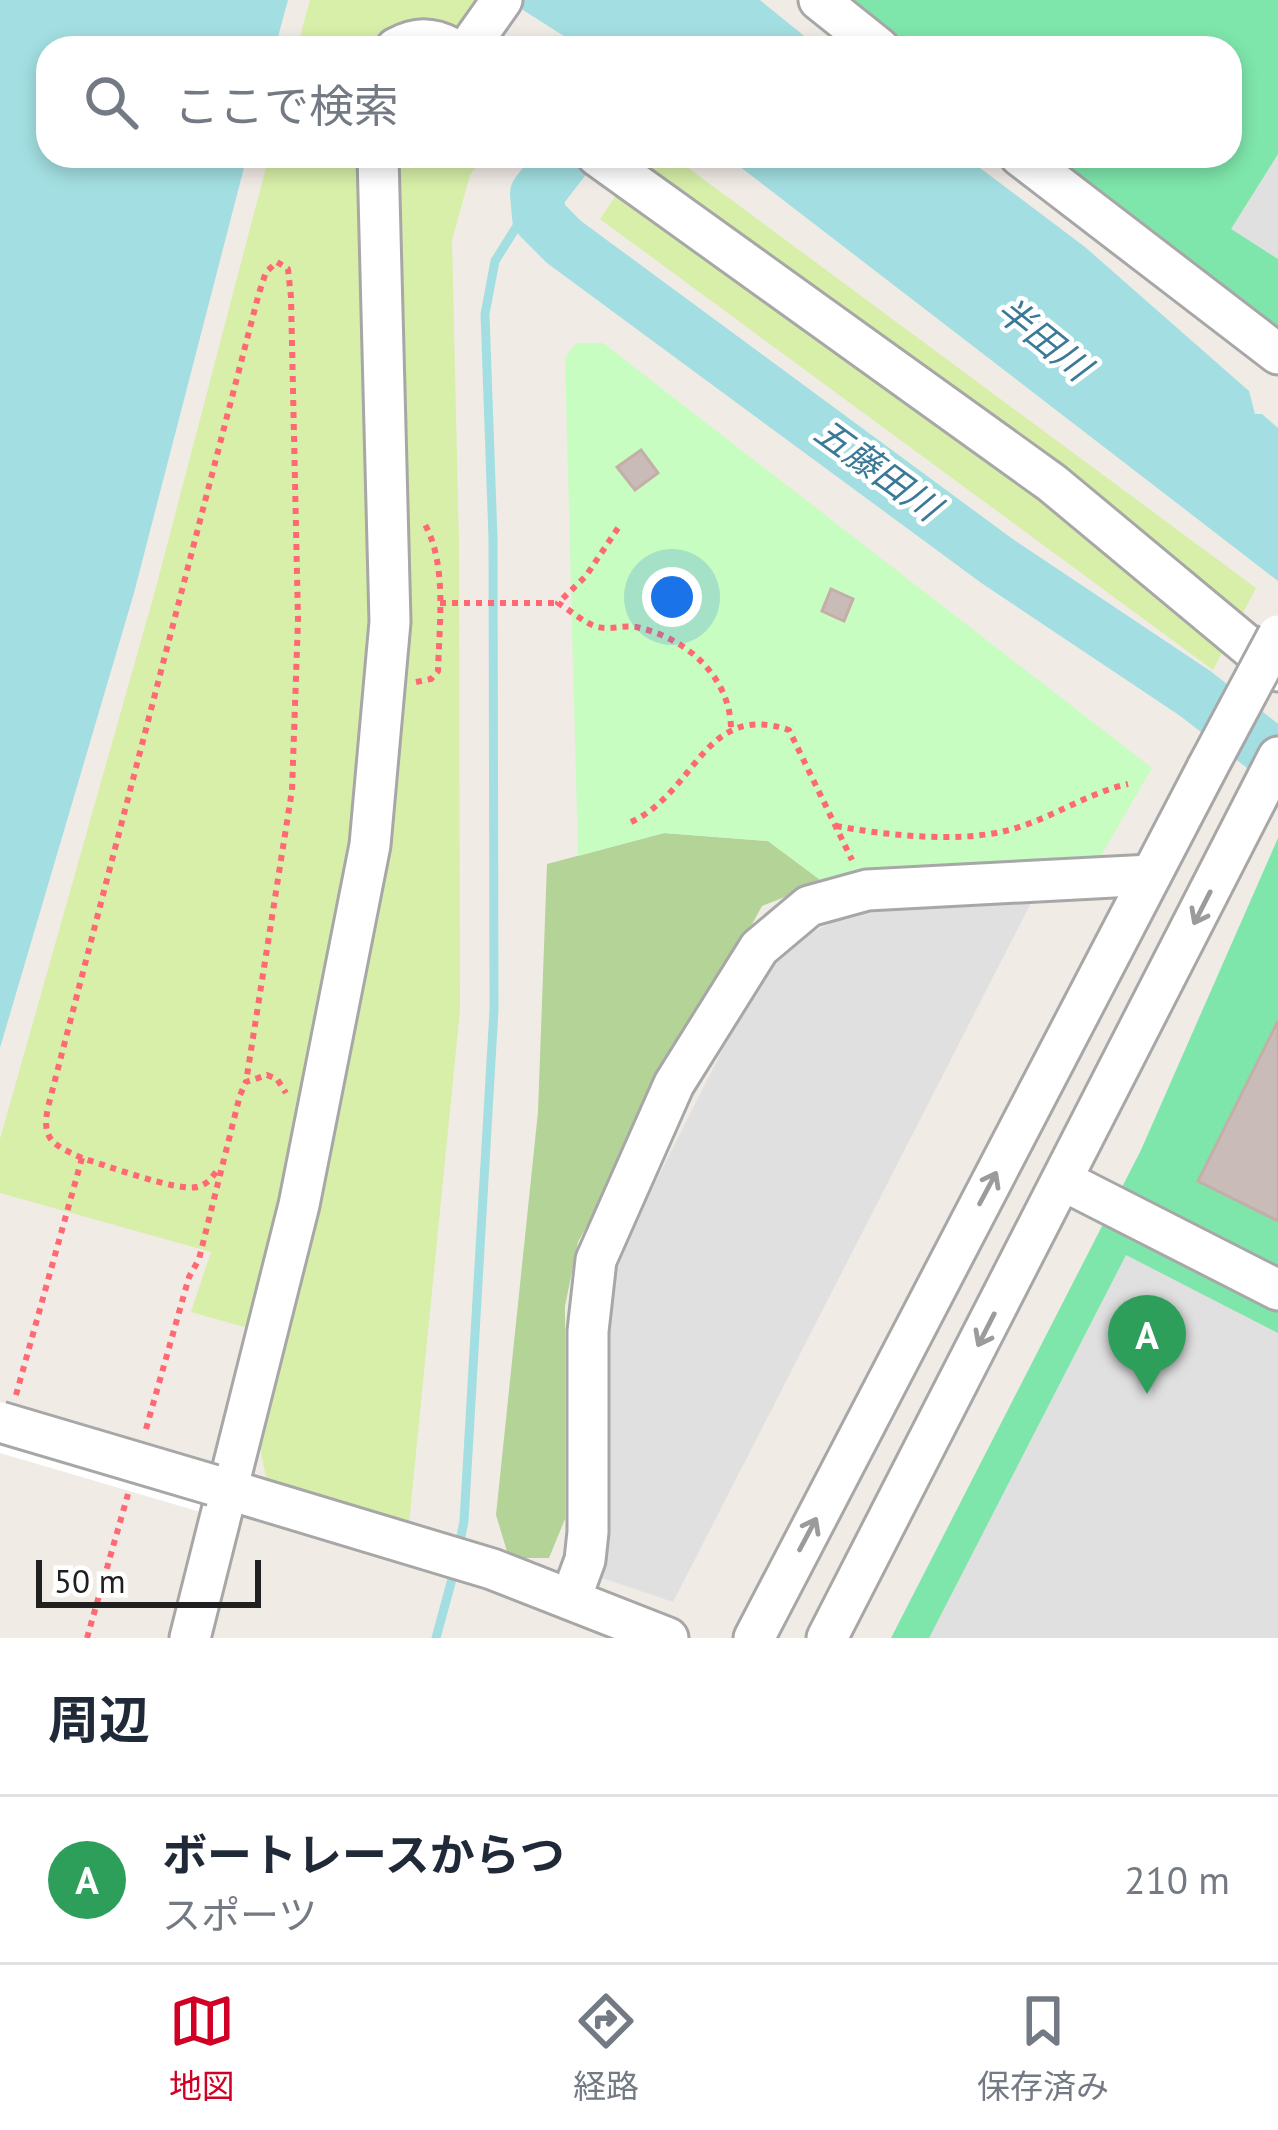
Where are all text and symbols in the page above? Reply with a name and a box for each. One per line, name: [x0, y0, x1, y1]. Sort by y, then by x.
search box: [36, 36, 1242, 168]
icon: search: [78, 69, 144, 135]
text: ここで検索: [174, 76, 399, 134]
water label: 半田川: [987, 286, 1104, 393]
water label: 五藤田川: [806, 408, 953, 533]
your location: [642, 567, 702, 627]
one-way arrow: [1189, 890, 1212, 925]
one-way arrow: [977, 1172, 1000, 1207]
pin: A: [1108, 1295, 1186, 1394]
one-way arrow: [973, 1311, 996, 1347]
one-way arrow: [797, 1517, 820, 1553]
scale bar: [36, 1554, 261, 1607]
text: 50 m: [54, 1559, 126, 1602]
text: 周辺: [48, 1686, 150, 1752]
text: ボートレースからつ: [162, 1825, 565, 1883]
text: A: [75, 1854, 99, 1905]
text: 210 m: [1124, 1854, 1230, 1905]
text: スポーツ: [162, 1889, 317, 1940]
tab: 地図: [169, 1988, 235, 2108]
tab: 経路: [573, 1988, 639, 2108]
tab: 保存済み: [977, 1988, 1109, 2108]

